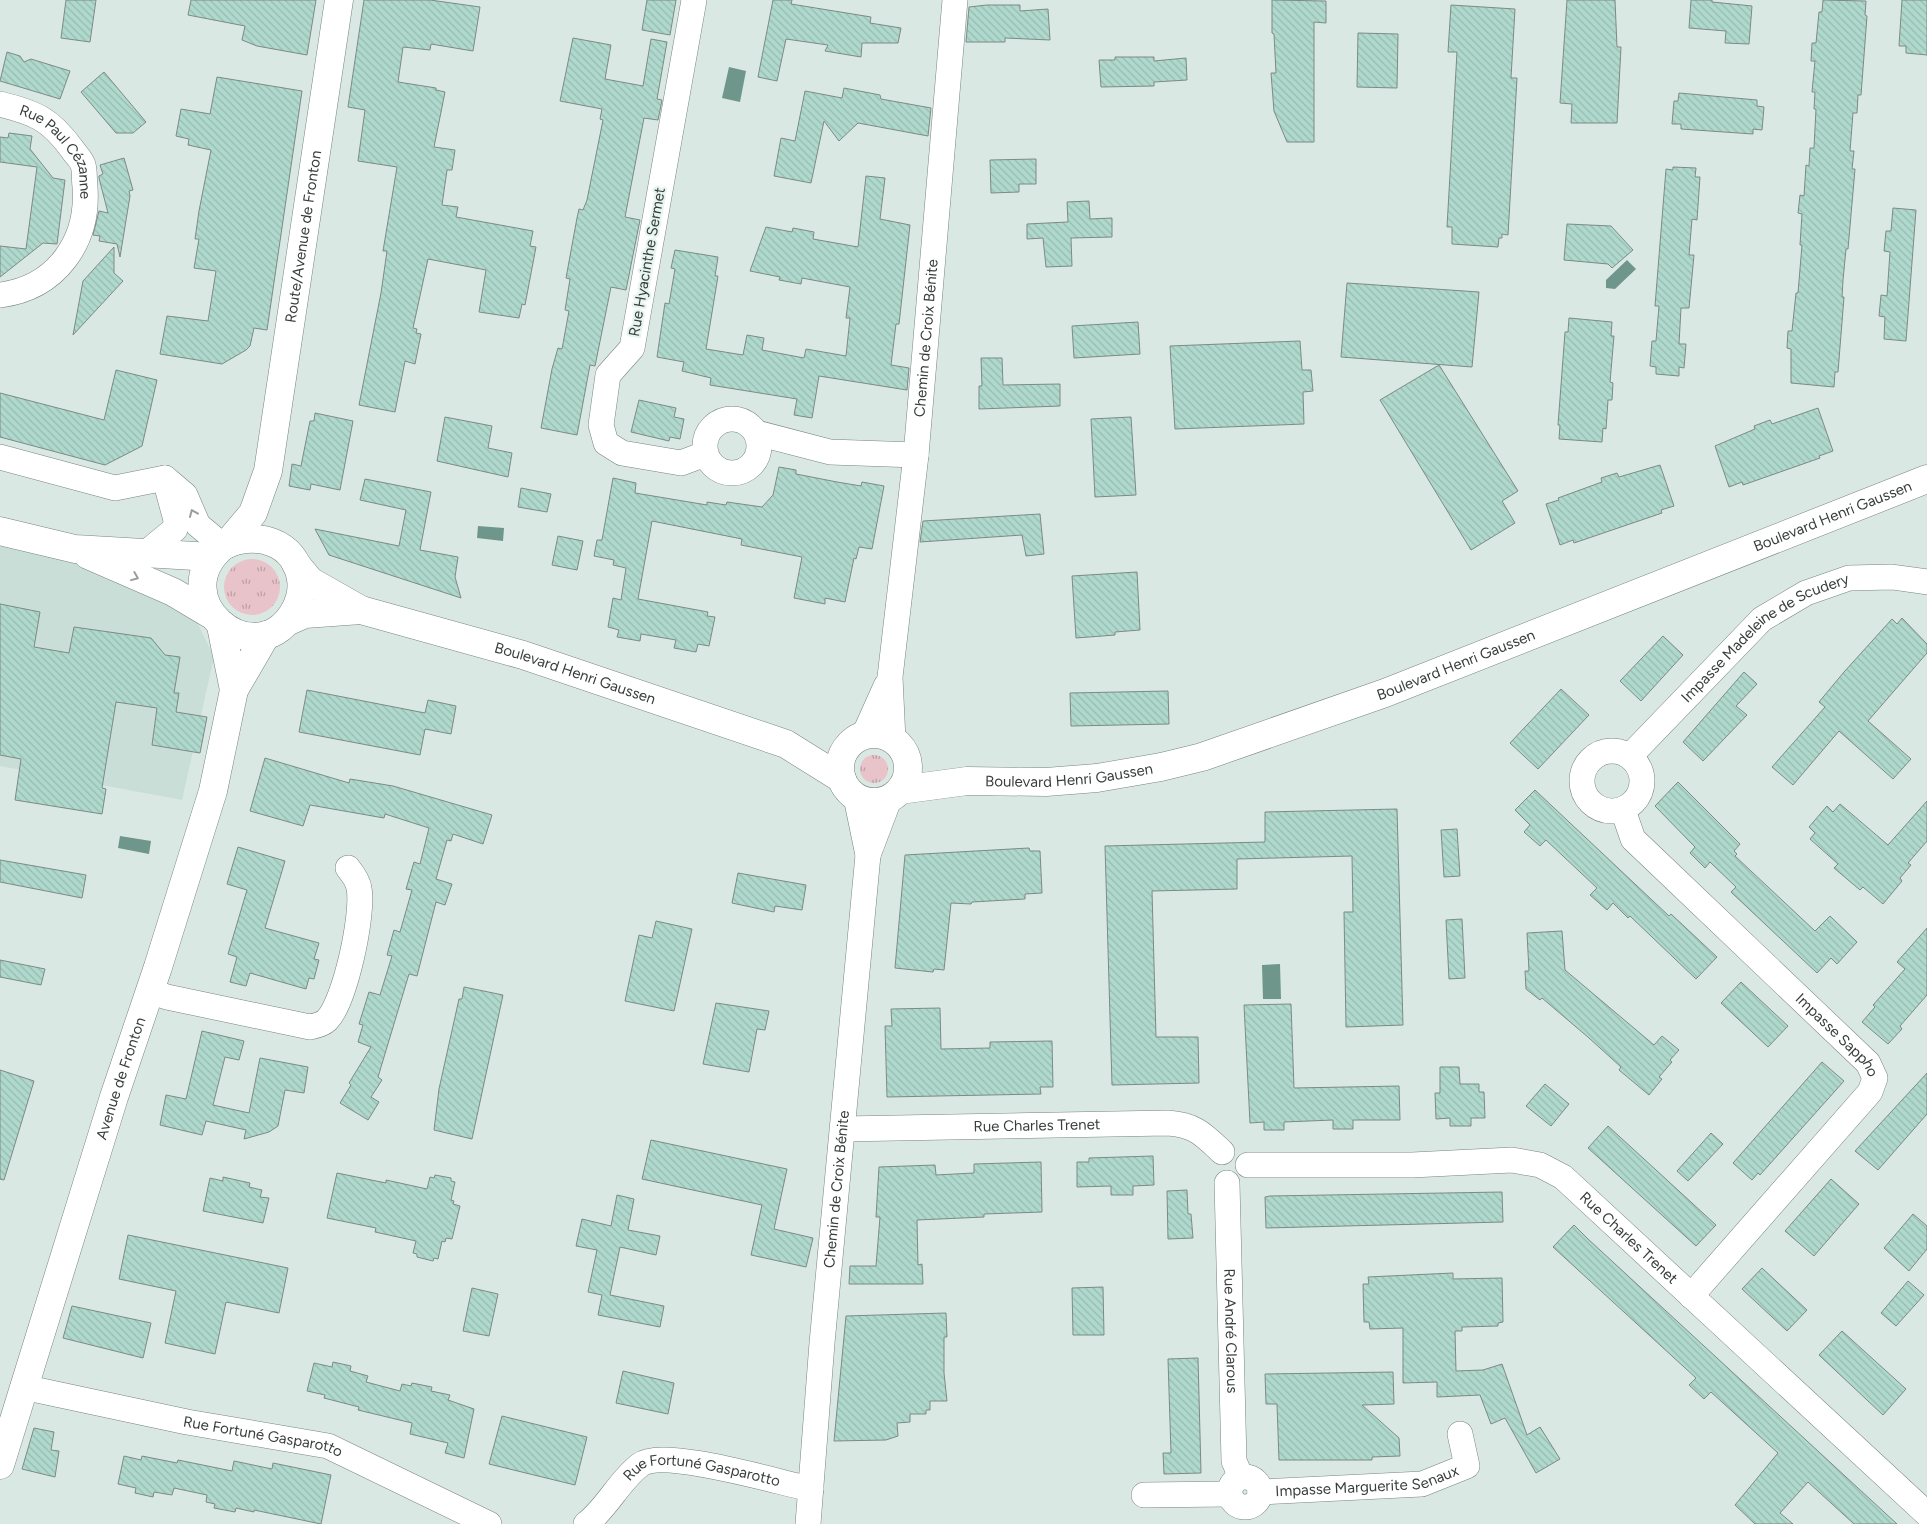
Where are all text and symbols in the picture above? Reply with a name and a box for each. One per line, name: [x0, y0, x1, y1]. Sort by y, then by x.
street label: Rue Paul Cézanne: [17, 101, 94, 199]
street label: Route/Avenue de Fronton: [281, 149, 325, 324]
street label: Rue Hyacinthe Sermet: [625, 186, 669, 338]
street label: Chemin de Croix Bénite: [910, 258, 942, 418]
street label: Boulevard Henri Gaussen: [1751, 477, 1914, 556]
one-way arrow: [188, 509, 199, 518]
one-way arrow: [130, 570, 139, 581]
street label: Impasse Madeleine de Scudery: [1678, 570, 1851, 706]
street label: Boulevard Henri Gaussen: [1374, 626, 1538, 704]
street label: Boulevard Henri Gaussen: [493, 639, 658, 708]
street label: Boulevard Henri Gaussen: [985, 760, 1154, 791]
street label: Impasse Sappho: [1792, 990, 1882, 1080]
street label: Avenue de Fronton: [92, 1015, 149, 1142]
street label: Chemin de Croix Bénite: [820, 1109, 853, 1269]
street label: Rue Charles Trenet: [973, 1115, 1101, 1136]
street label: Rue Charles Trenet: [1576, 1188, 1682, 1288]
street label: Rue André Clarous: [1220, 1268, 1241, 1394]
street label: Rue Fortuné Gasparotto: [182, 1412, 346, 1461]
text: Rue Fortuné Gasparotto: [619, 1451, 782, 1490]
street label: Impasse Marguerite Senaux: [1275, 1461, 1461, 1500]
street label: Rue Fortuné Gasparotto: [624, 1475, 786, 1493]

